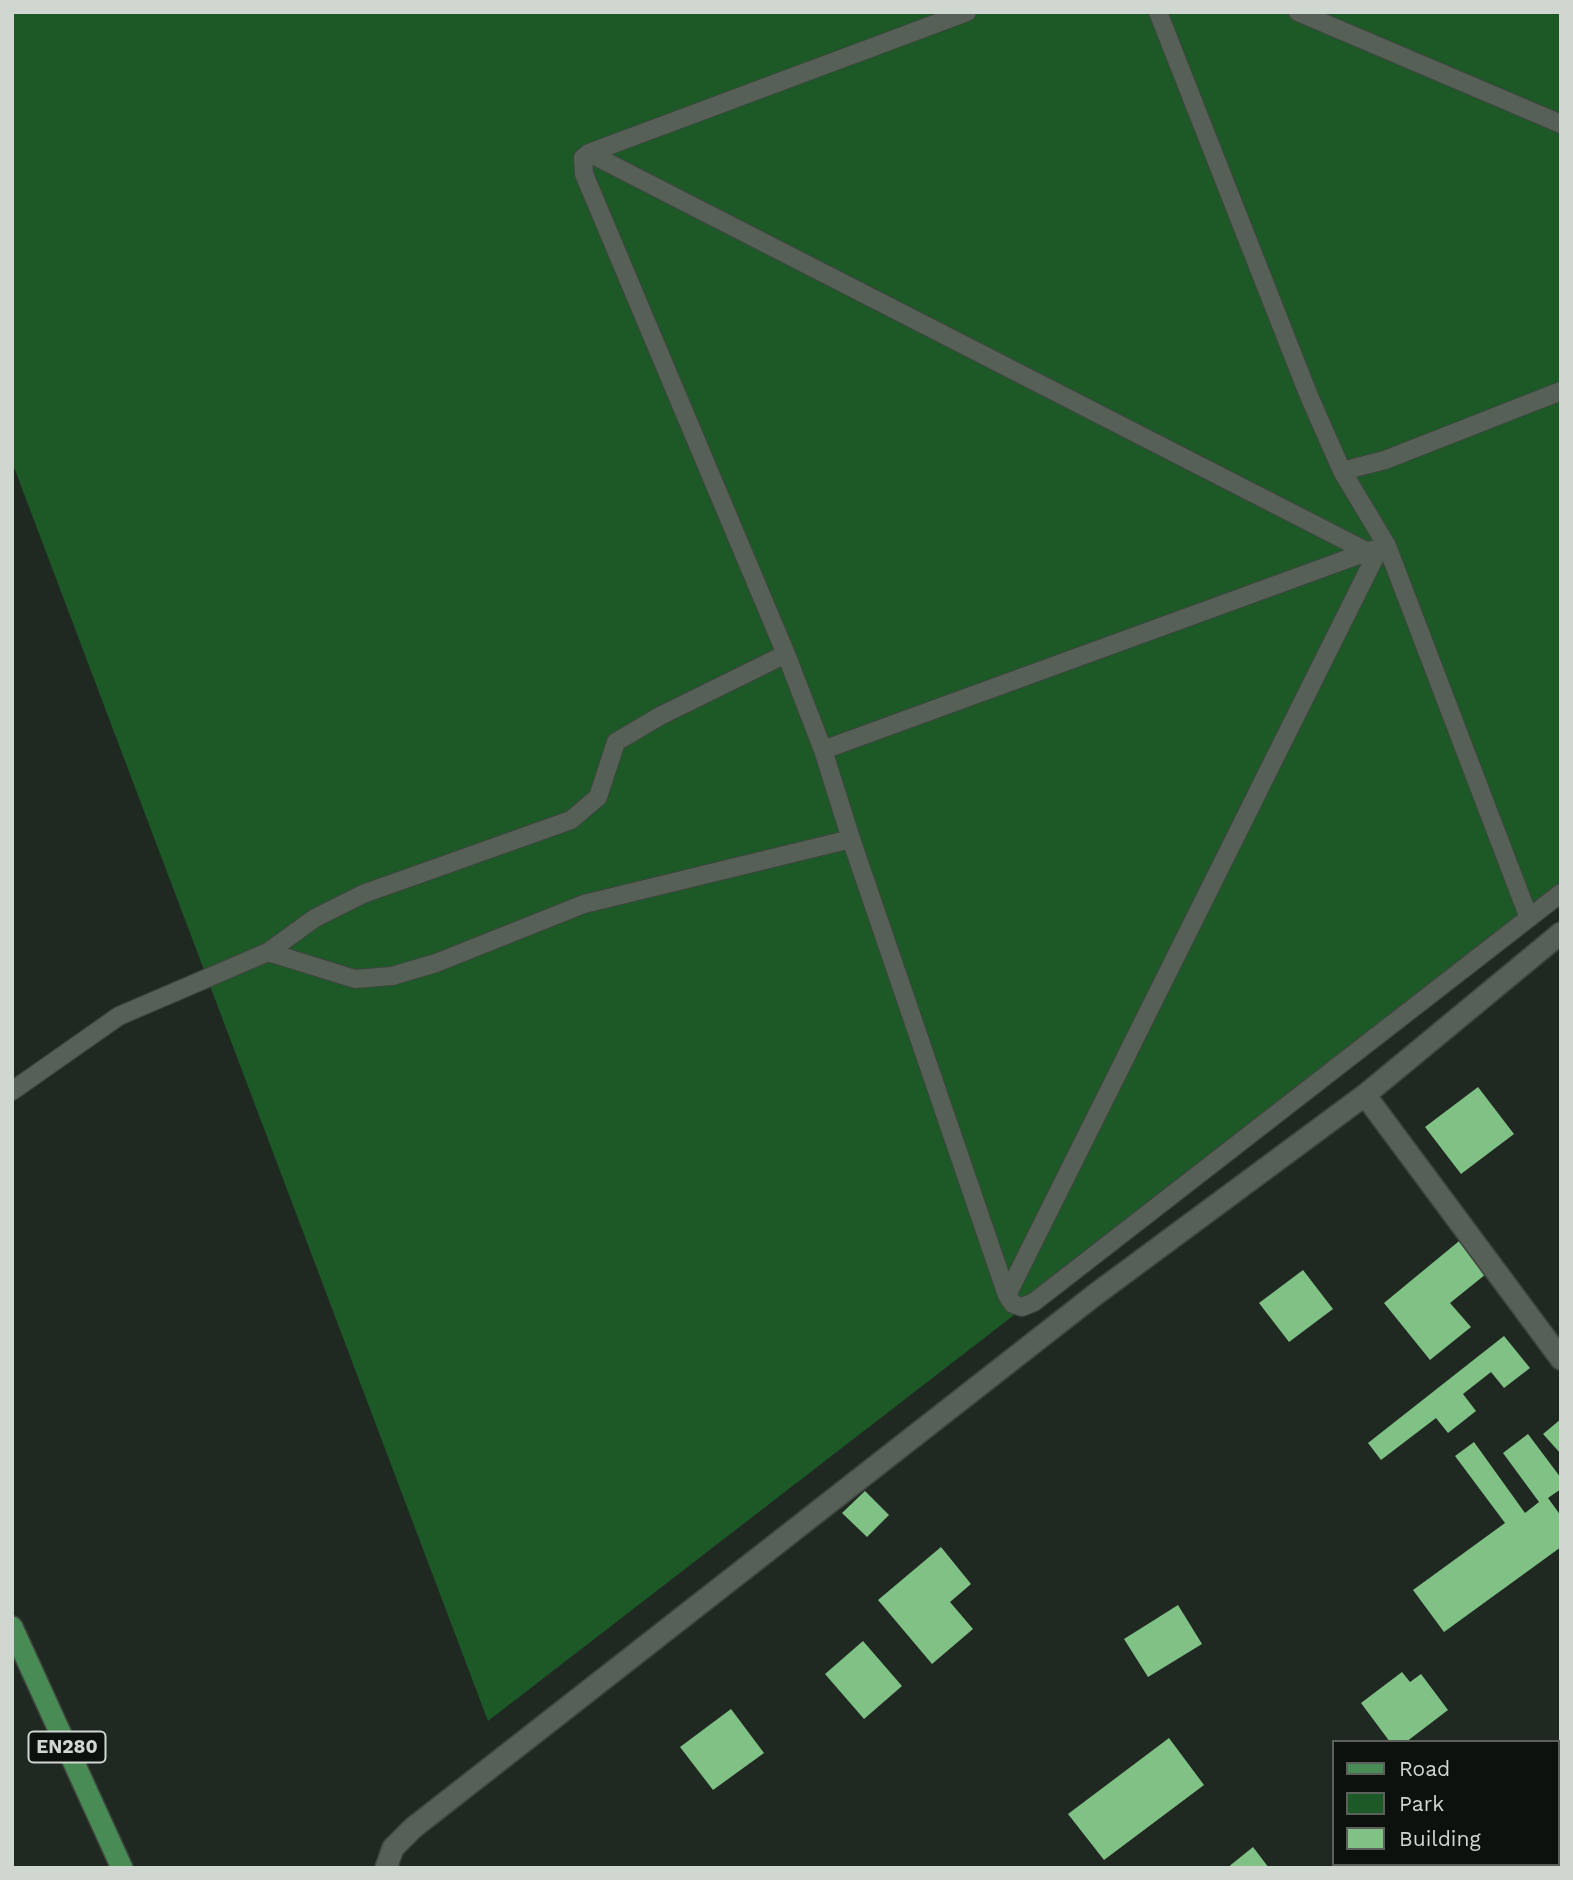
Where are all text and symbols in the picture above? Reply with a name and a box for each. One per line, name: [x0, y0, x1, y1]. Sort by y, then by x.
road number: EN280: [28, 1732, 106, 1763]
legend: [1332, 1740, 1559, 1866]
text: Road: [1399, 1756, 1450, 1781]
text: Park: [1399, 1791, 1444, 1816]
text: Building: [1399, 1826, 1481, 1851]

